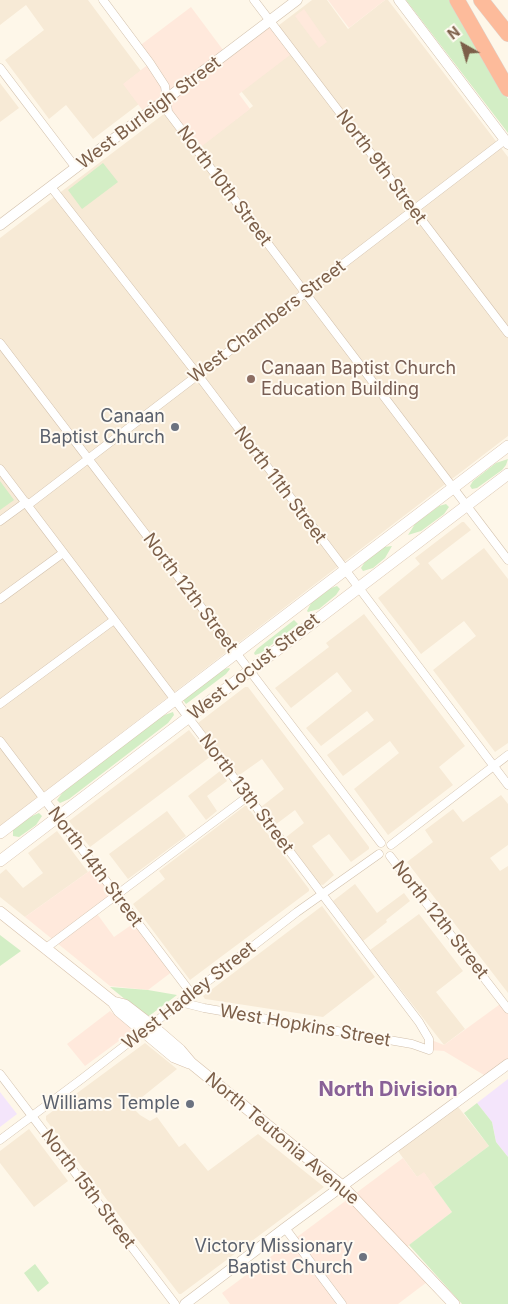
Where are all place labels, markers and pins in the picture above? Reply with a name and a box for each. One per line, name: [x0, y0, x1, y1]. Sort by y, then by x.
place label: Canaan Baptist Church Education Building: [261, 358, 456, 400]
marker: Canaan Baptist Church Education Building: [245, 373, 257, 385]
place label: Canaan Baptist Church: [40, 406, 165, 448]
marker: Canaan Baptist Church: [169, 421, 181, 433]
place label: Williams Temple: [42, 1093, 180, 1115]
marker: Williams Temple: [184, 1098, 196, 1110]
place label: Victory Missionary Baptist Church: [195, 1236, 353, 1278]
marker: Victory Missionary Baptist Church: [357, 1251, 369, 1263]

